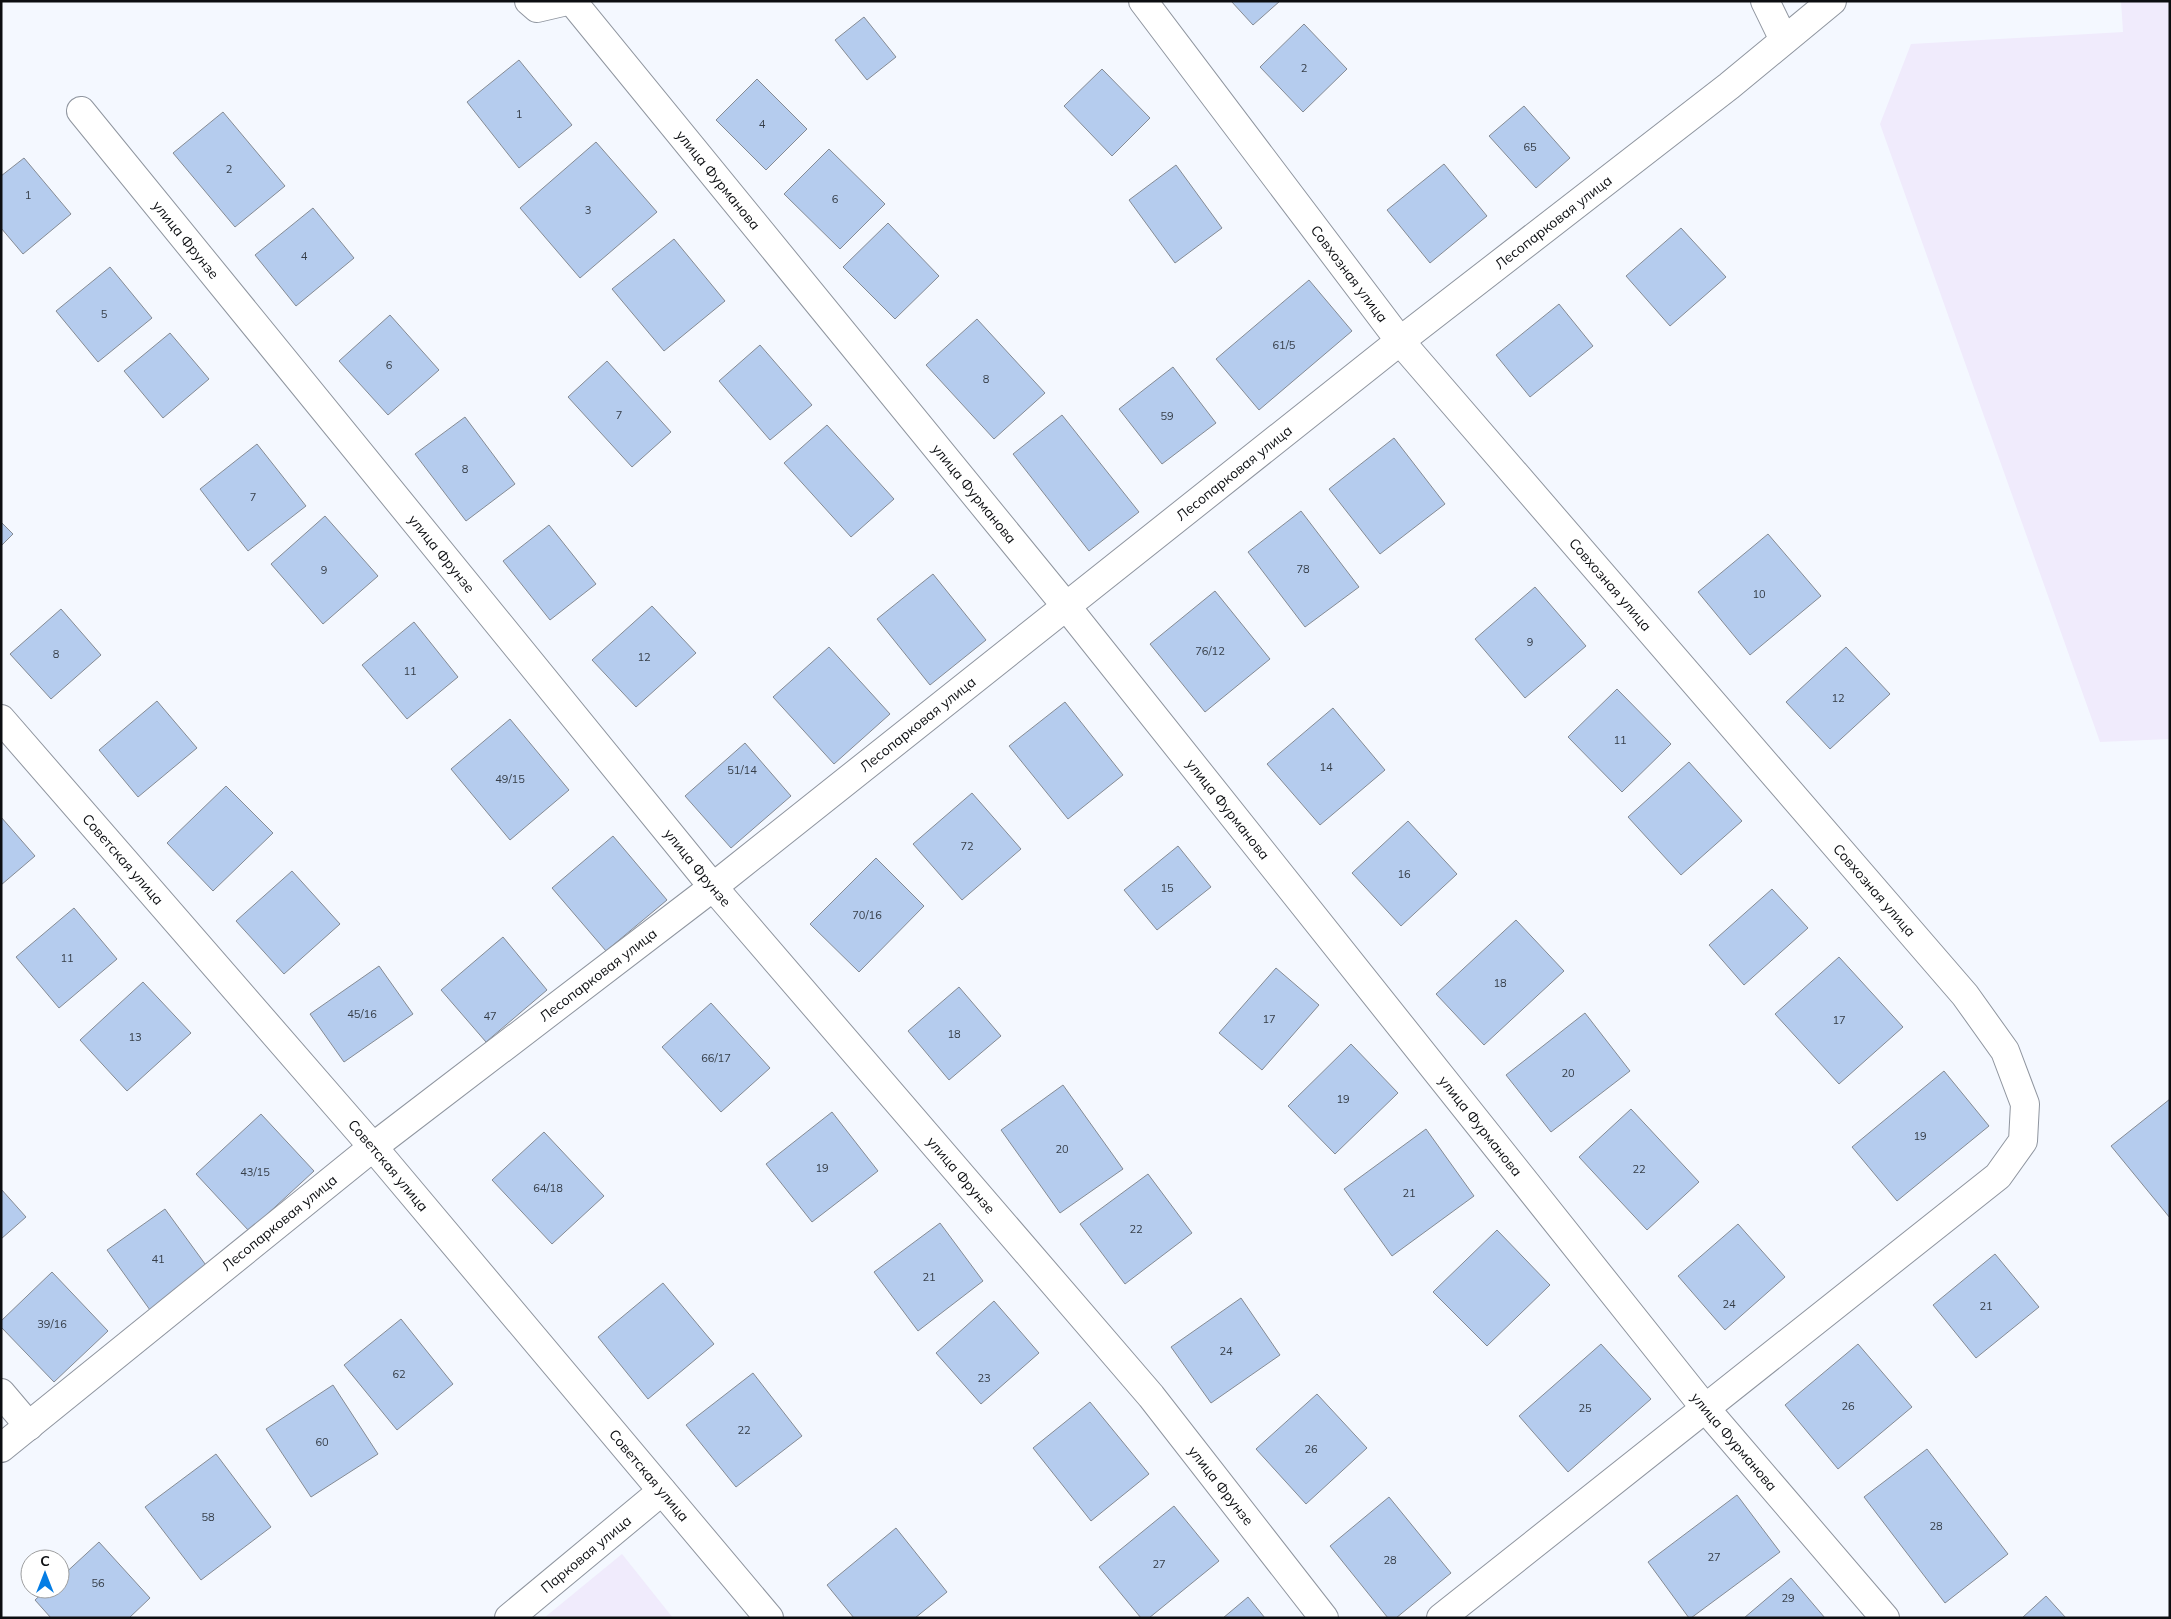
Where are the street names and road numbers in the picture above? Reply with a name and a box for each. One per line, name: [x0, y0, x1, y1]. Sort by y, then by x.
street label: улица Фурманова: [672, 126, 764, 234]
street label: Лесопарковая улица: [1491, 171, 1615, 273]
street label: улица Фрунзе: [149, 197, 223, 283]
street label: Совхозная улица: [1307, 222, 1392, 326]
street label: Лесопарковая улица: [1172, 421, 1296, 525]
street label: улица Фурманова: [928, 440, 1020, 547]
street label: улица Фрунзе: [404, 511, 479, 597]
street label: Совхозная улица: [1565, 534, 1656, 635]
street label: Лесопарковая улица: [856, 673, 979, 776]
street label: улица Фурманова: [1182, 755, 1274, 863]
street label: Советская улица: [79, 810, 167, 909]
street label: улица Фрунзе: [660, 825, 735, 911]
street label: Совхозная улица: [1829, 840, 1920, 940]
street label: Лесопарковая улица: [536, 924, 661, 1025]
street label: улица Фурманова: [1435, 1072, 1526, 1180]
street label: Советская улица: [344, 1116, 432, 1215]
street label: улица Фрунзе: [923, 1133, 999, 1218]
street label: Лесопарковая улица: [218, 1171, 341, 1275]
street label: улица Фурманова: [1687, 1389, 1781, 1495]
street label: Советская улица: [605, 1426, 693, 1525]
street label: улица Фрунзе: [1184, 1442, 1258, 1529]
street label: Парковая улица: [537, 1511, 635, 1597]

